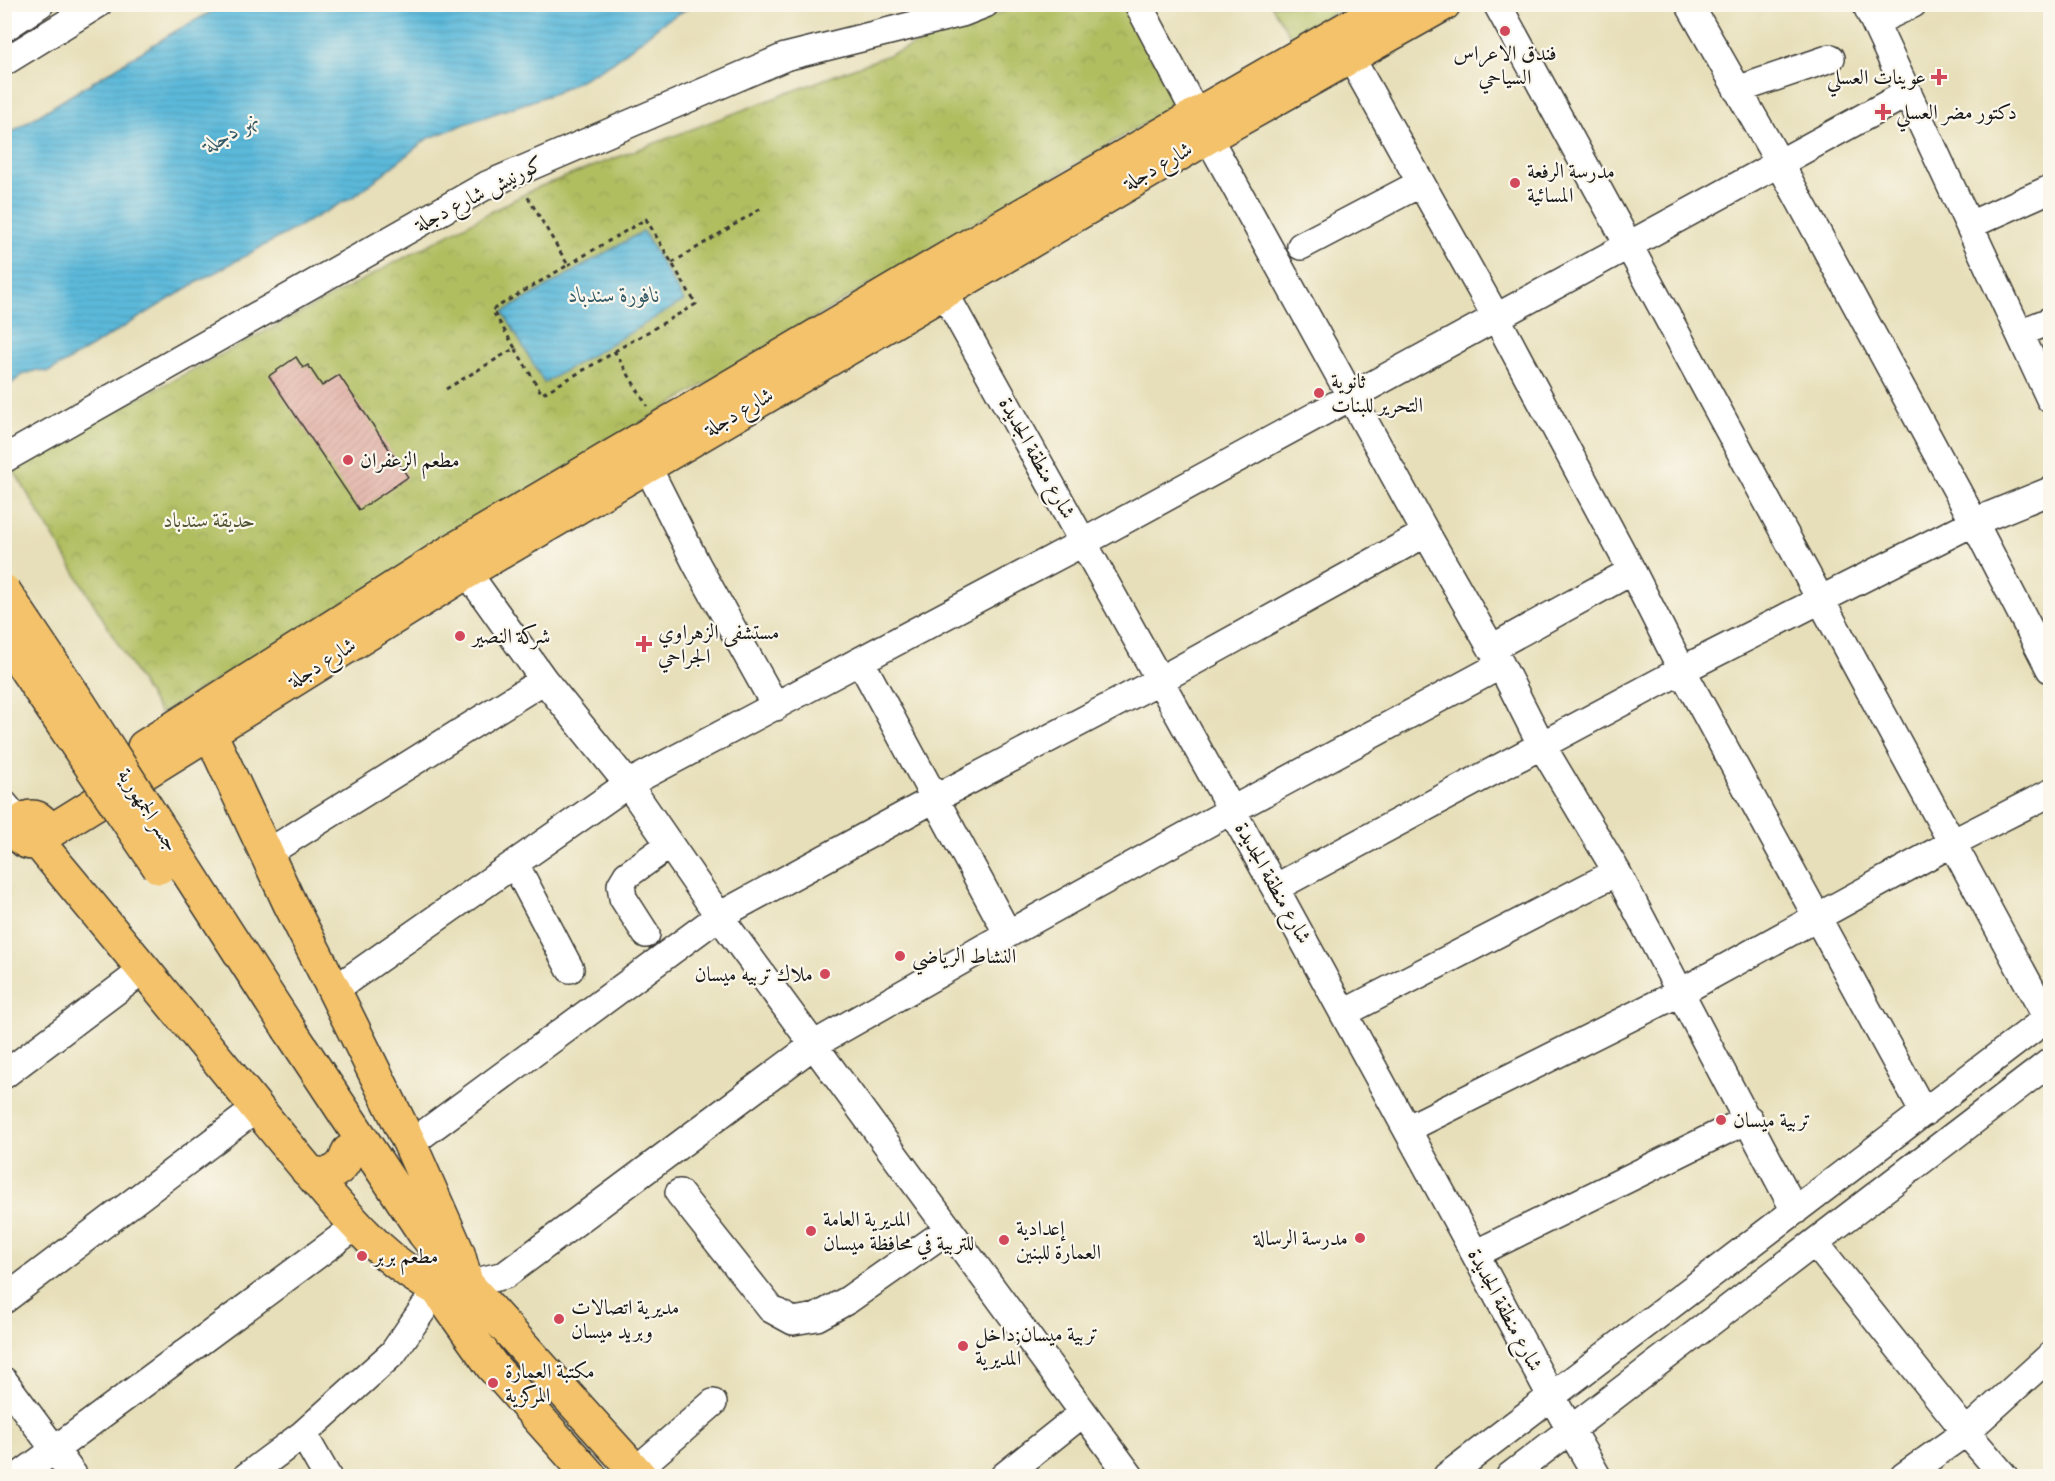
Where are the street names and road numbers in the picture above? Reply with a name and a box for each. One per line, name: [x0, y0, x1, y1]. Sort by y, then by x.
street label: شارع دجلة: [1118, 135, 1199, 201]
street label: كورنيش شارع دجلة: [409, 150, 550, 242]
street label: شارع دجلة: [699, 381, 780, 447]
street label: شارع منطقة الجديدة: [989, 392, 1082, 526]
street label: شارع دجلة: [282, 632, 363, 698]
street label: جسر الجمهورية: [111, 763, 185, 857]
street label: شارع منطقة الجديدة: [1225, 817, 1318, 951]
street label: شارع منطقة الجديدة: [1458, 1244, 1549, 1378]

